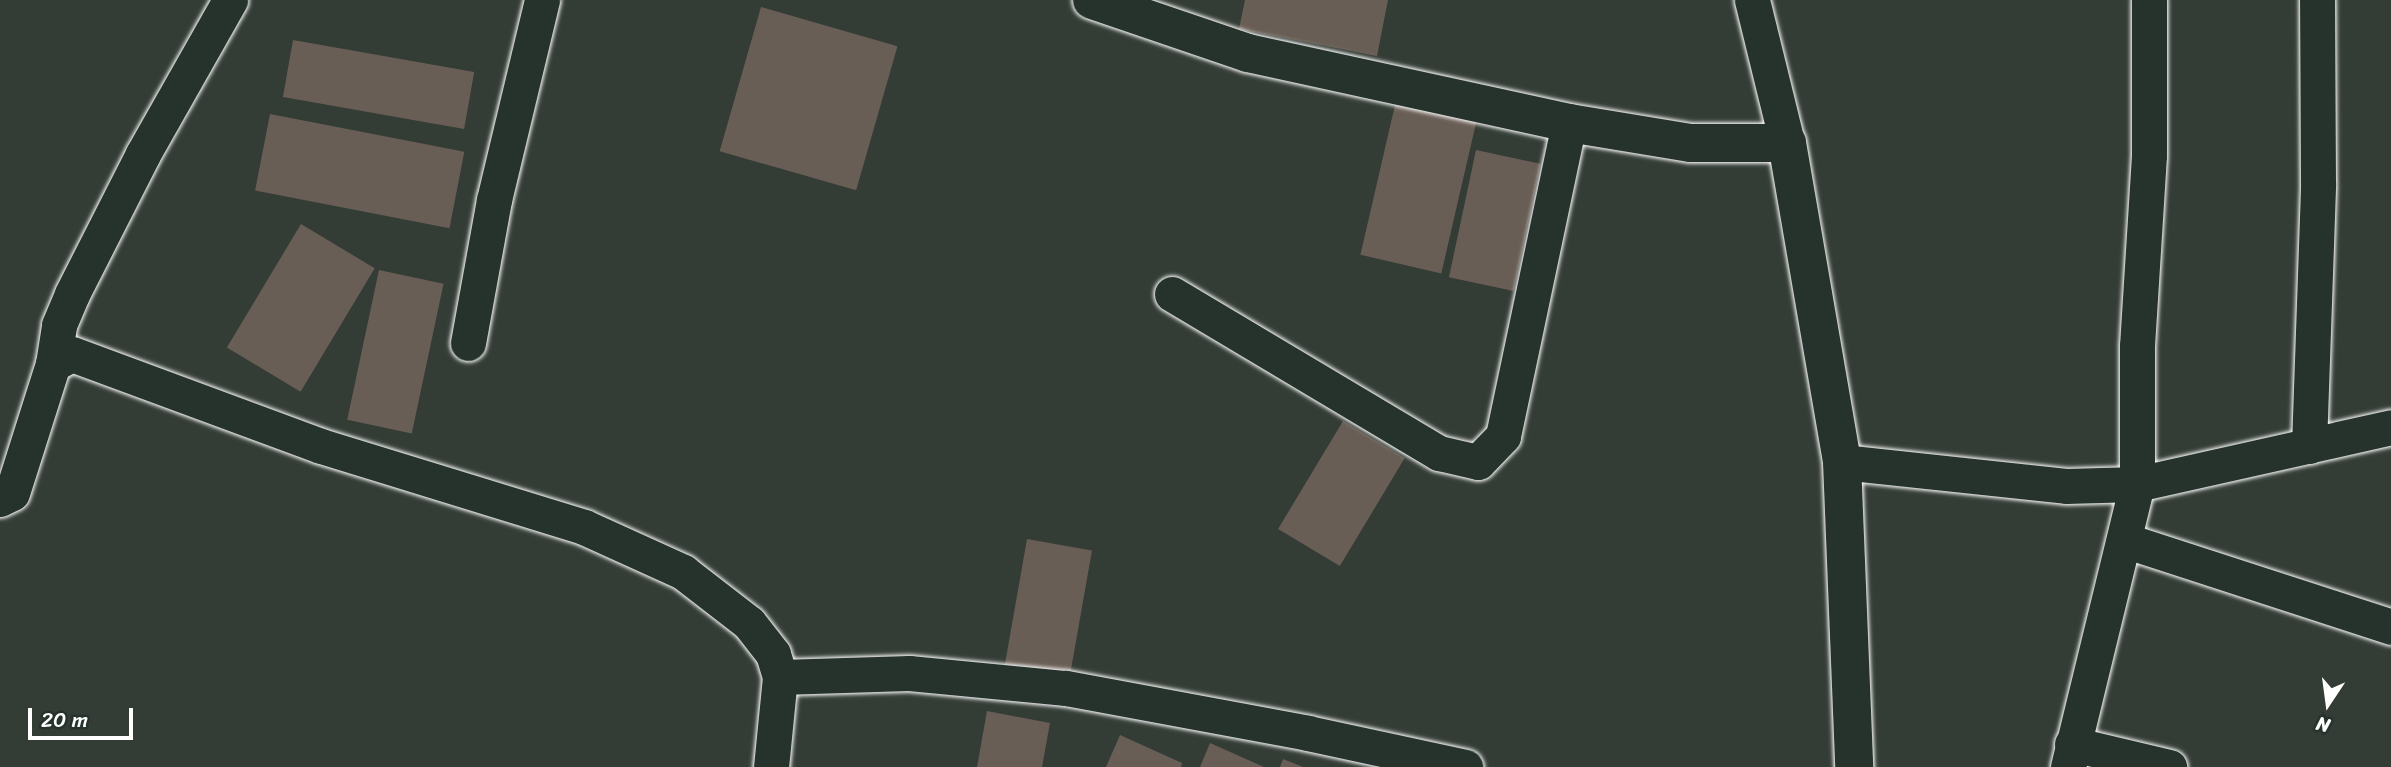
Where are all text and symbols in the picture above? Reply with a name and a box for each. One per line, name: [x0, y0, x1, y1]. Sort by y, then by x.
north arrow: [2293, 669, 2363, 739]
scale bar: [32, 694, 136, 738]
text: 20 m: [41, 701, 88, 739]
text: N: [2313, 707, 2333, 743]

